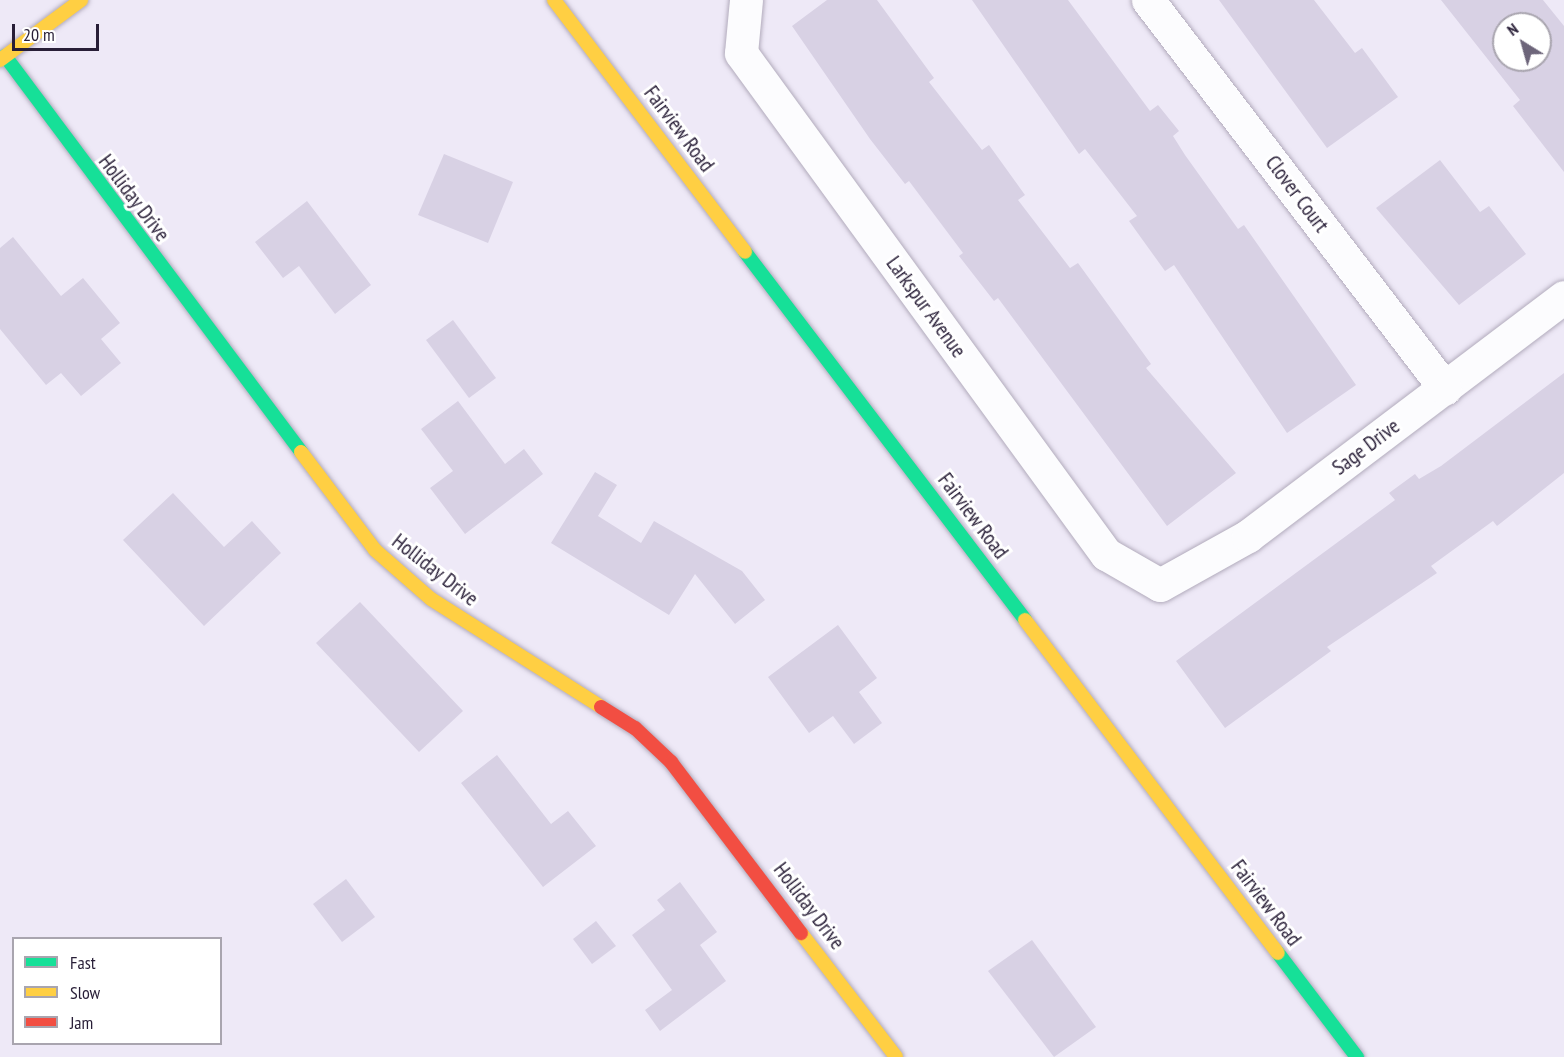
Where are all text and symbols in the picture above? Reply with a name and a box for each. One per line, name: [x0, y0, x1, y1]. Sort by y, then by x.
scale bar: [15, 12, 102, 50]
north arrow: [1492, 12, 1552, 72]
text: N: [1503, 19, 1522, 40]
text: 20 m: [23, 23, 55, 46]
street label: Fairview Road: [638, 81, 720, 177]
street label: Holliday Drive: [93, 149, 175, 247]
street label: Clover Court: [1260, 151, 1334, 237]
street label: Larkspur Avenue: [881, 251, 971, 363]
street label: Sage Drive: [1327, 414, 1405, 480]
street label: Fairview Road: [932, 468, 1014, 564]
street label: Holliday Drive: [387, 528, 483, 612]
street label: Fairview Road: [1225, 855, 1307, 951]
street label: Holliday Drive: [768, 857, 850, 955]
legend: [12, 937, 222, 1045]
text: Fast: [70, 951, 96, 974]
text: Slow: [70, 981, 100, 1004]
text: Jam: [70, 1011, 93, 1034]

